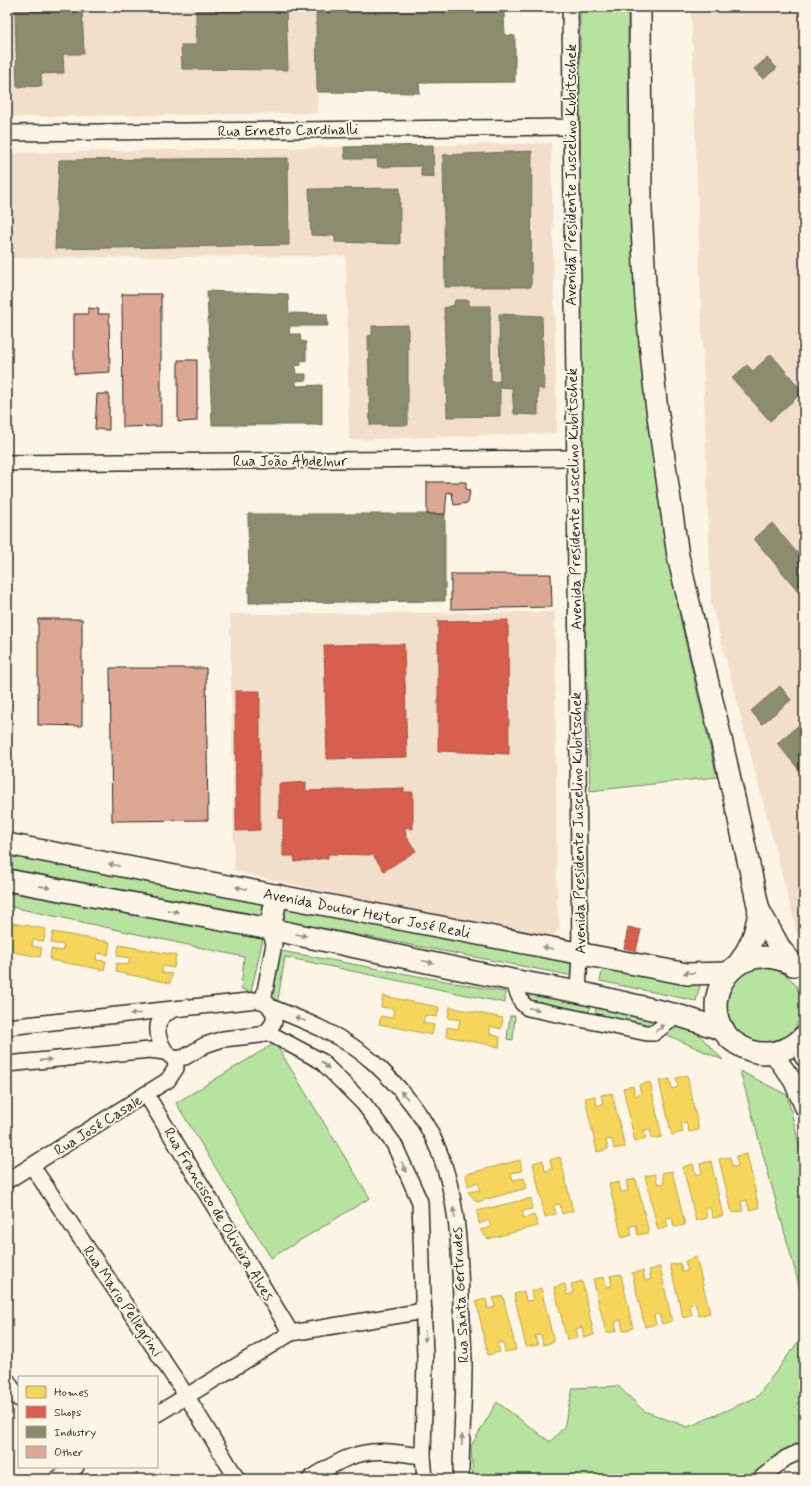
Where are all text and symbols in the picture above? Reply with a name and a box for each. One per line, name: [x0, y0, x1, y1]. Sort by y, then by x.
street label: Avenida Presidente Juscelino Kubitschek: [562, 44, 582, 306]
street label: Rua Ernesto Cardinalli: [218, 120, 359, 142]
street label: Avenida Presidente Juscelino Kubitschek: [563, 367, 587, 630]
street label: Rua João Abdelnur: [233, 452, 348, 472]
street label: Avenida Presidente Juscelino Kubitschek: [567, 691, 591, 954]
one-way arrow: [107, 861, 120, 867]
one-way arrow: [39, 884, 51, 890]
street label: Avenida Doutor Heitor José Reali: [261, 884, 472, 944]
one-way arrow: [235, 885, 247, 891]
one-way arrow: [167, 908, 179, 914]
one-way arrow: [295, 933, 307, 939]
one-way arrow: [541, 945, 554, 951]
one-way arrow: [422, 960, 434, 966]
one-way arrow: [682, 970, 695, 976]
one-way arrow: [528, 1006, 540, 1012]
one-way arrow: [129, 1011, 141, 1017]
one-way arrow: [295, 1016, 306, 1022]
one-way arrow: [655, 1024, 665, 1032]
one-way arrow: [40, 1056, 52, 1063]
one-way arrow: [320, 1061, 330, 1070]
one-way arrow: [399, 1090, 409, 1100]
street label: Rua José Casale: [51, 1091, 146, 1161]
street label: Rua Francisco de Oliveira Alves: [158, 1124, 278, 1305]
one-way arrow: [401, 1161, 407, 1173]
one-way arrow: [451, 1206, 457, 1219]
street label: Rua Santa Gertrudes: [447, 1226, 475, 1363]
street label: Rua Mario Pellegrini: [78, 1242, 167, 1361]
one-way arrow: [422, 1330, 428, 1343]
legend: [18, 1376, 158, 1468]
text: Homes: [54, 1385, 89, 1401]
text: Shops: [54, 1405, 81, 1421]
text: Industry: [54, 1425, 96, 1441]
one-way arrow: [458, 1434, 465, 1446]
text: Other: [54, 1445, 83, 1461]

